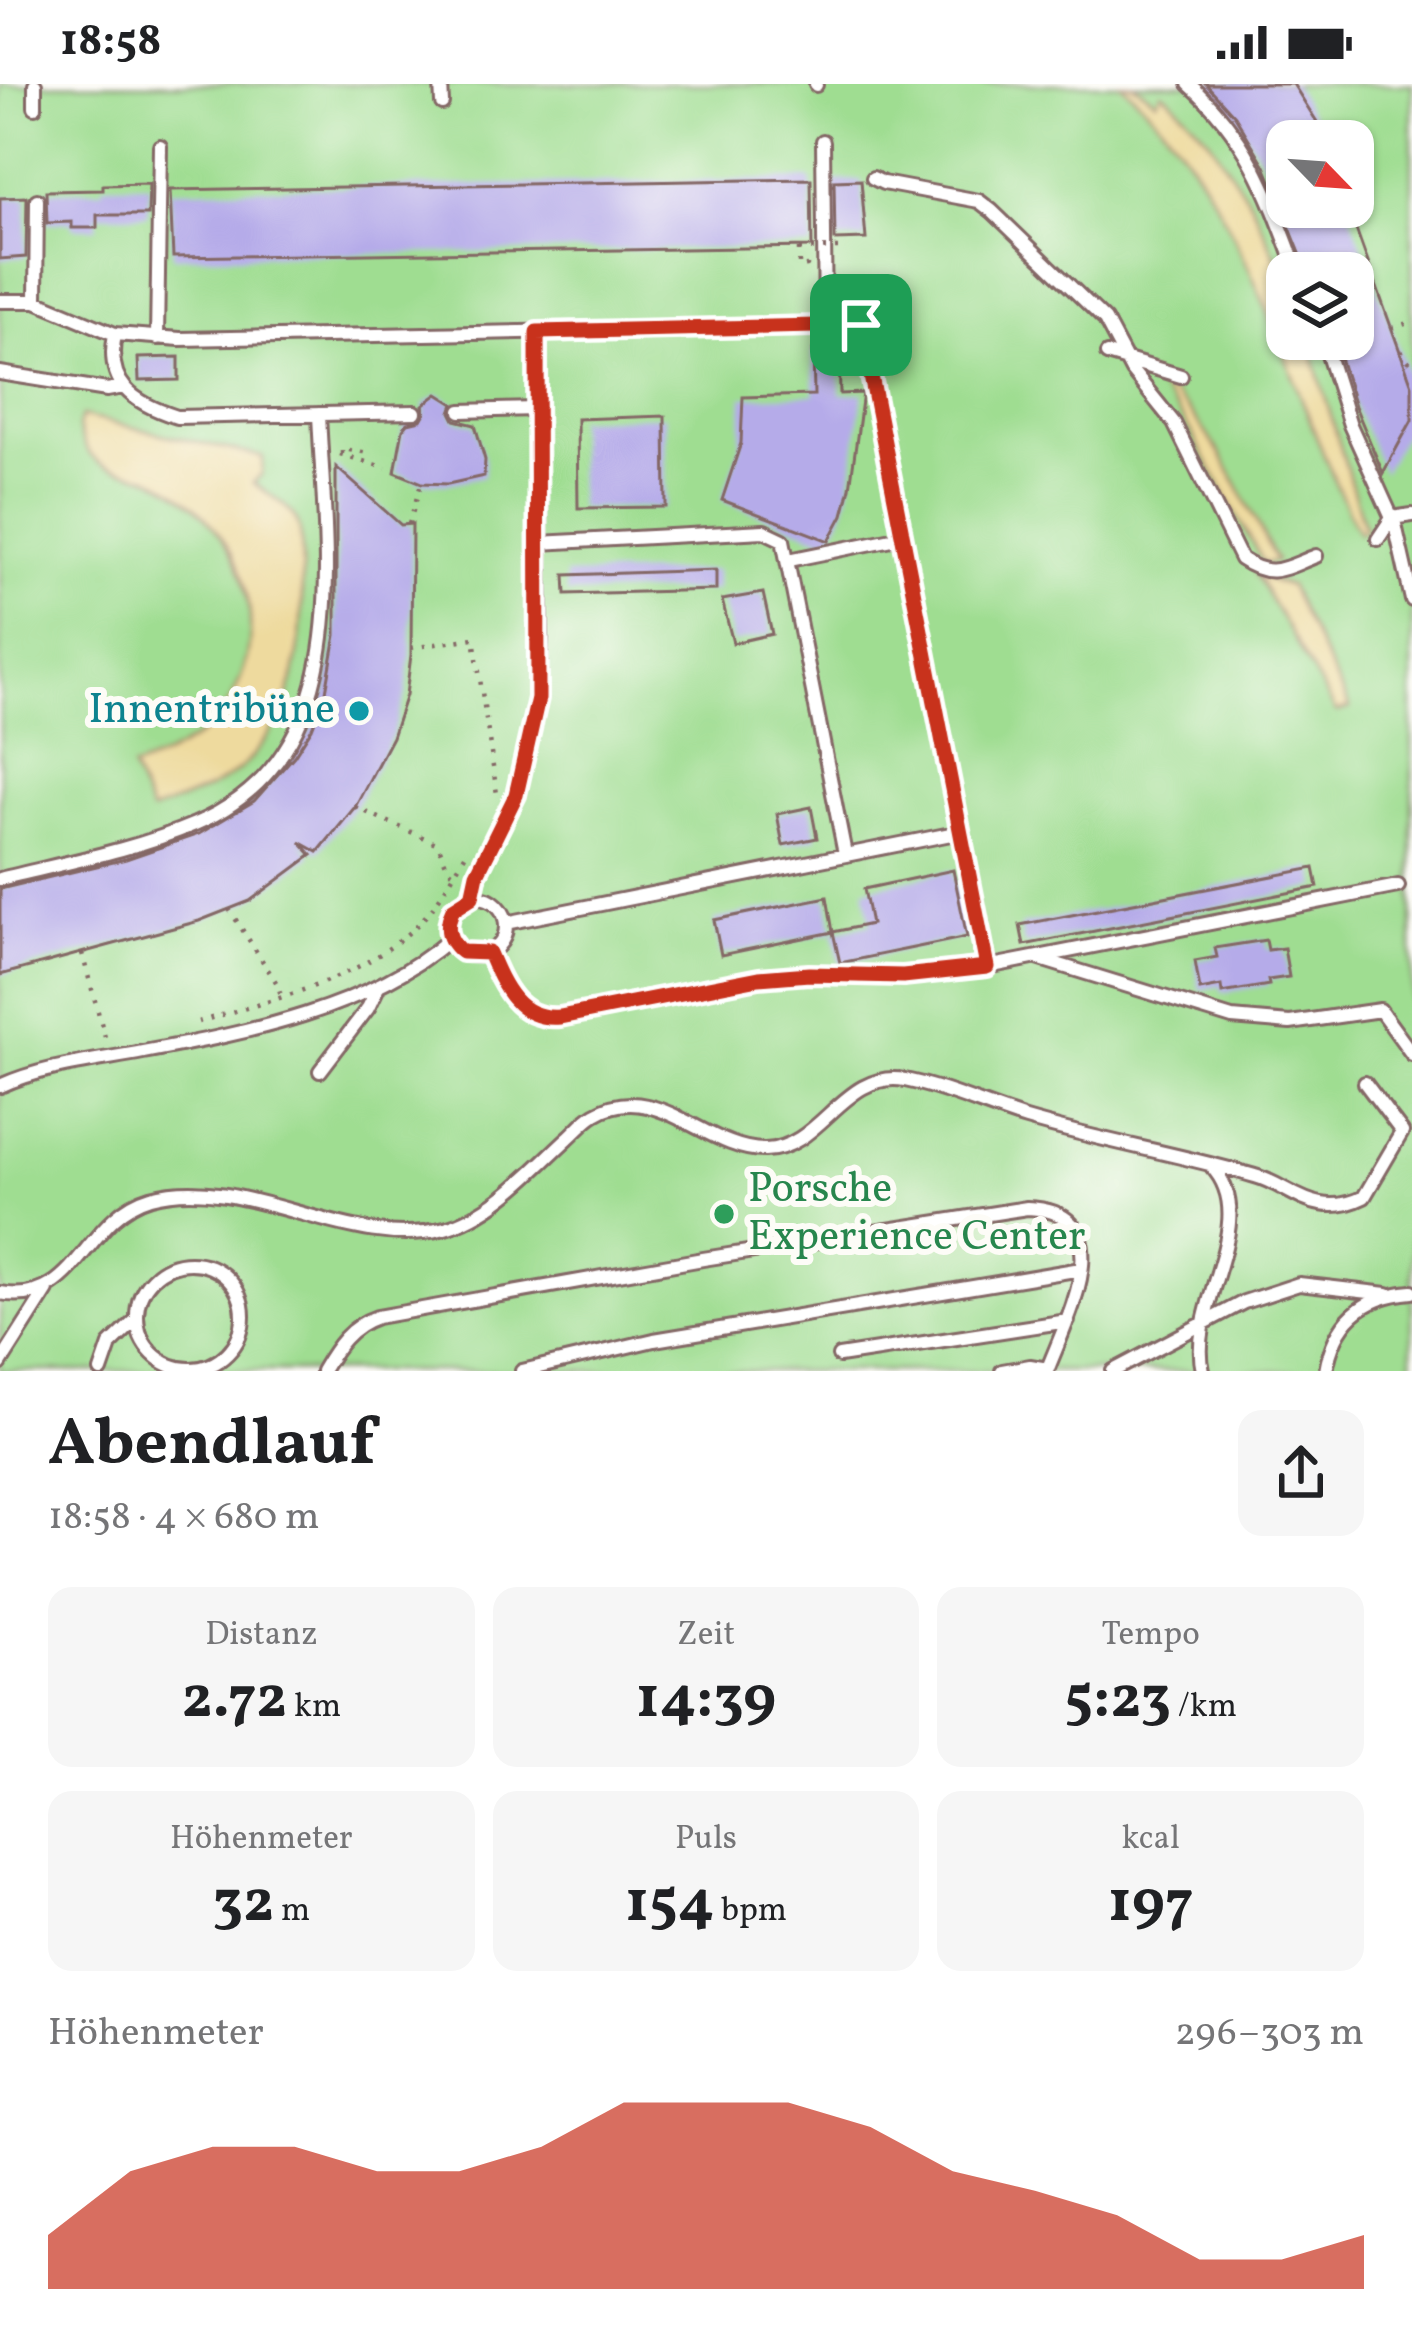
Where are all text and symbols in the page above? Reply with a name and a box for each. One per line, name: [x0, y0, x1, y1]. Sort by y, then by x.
text: 18:58: [60, 11, 162, 74]
north arrow: [1266, 120, 1374, 228]
map controls: [1266, 120, 1374, 360]
button: layers: [1266, 252, 1374, 360]
pin: [810, 274, 912, 376]
icon: arrive: [828, 292, 894, 358]
place label: Innentribüne: [88, 682, 335, 741]
marker: Innentribüne: [346, 698, 372, 724]
place label: Porsche Experience Center: [748, 1161, 1086, 1268]
marker: Porsche Experience Center: [711, 1201, 737, 1227]
text: Abendlauf: [48, 1400, 375, 1492]
button: share: [1238, 1410, 1364, 1536]
text: 18:58 · 4 × 680 m: [48, 1491, 320, 1545]
text: Distanz: [205, 1613, 318, 1659]
text: Zeit: [677, 1613, 735, 1659]
text: Tempo: [1102, 1613, 1200, 1659]
text: 2.72: [182, 1659, 287, 1742]
text: 14:39: [636, 1659, 776, 1742]
text: 5:23: [1064, 1659, 1171, 1742]
text: km: [287, 1685, 341, 1731]
text: /km: [1171, 1685, 1237, 1731]
text: Höhenmeter: [170, 1817, 353, 1863]
text: Puls: [675, 1817, 737, 1863]
text: kcal: [1121, 1817, 1180, 1863]
text: 32: [213, 1863, 274, 1946]
text: 154: [625, 1863, 714, 1946]
text: 197: [1108, 1863, 1194, 1946]
text: m: [274, 1889, 310, 1935]
text: bpm: [714, 1889, 787, 1935]
text: Höhenmeter: [48, 2007, 264, 2061]
text: 296–303 m: [1175, 2007, 1364, 2061]

